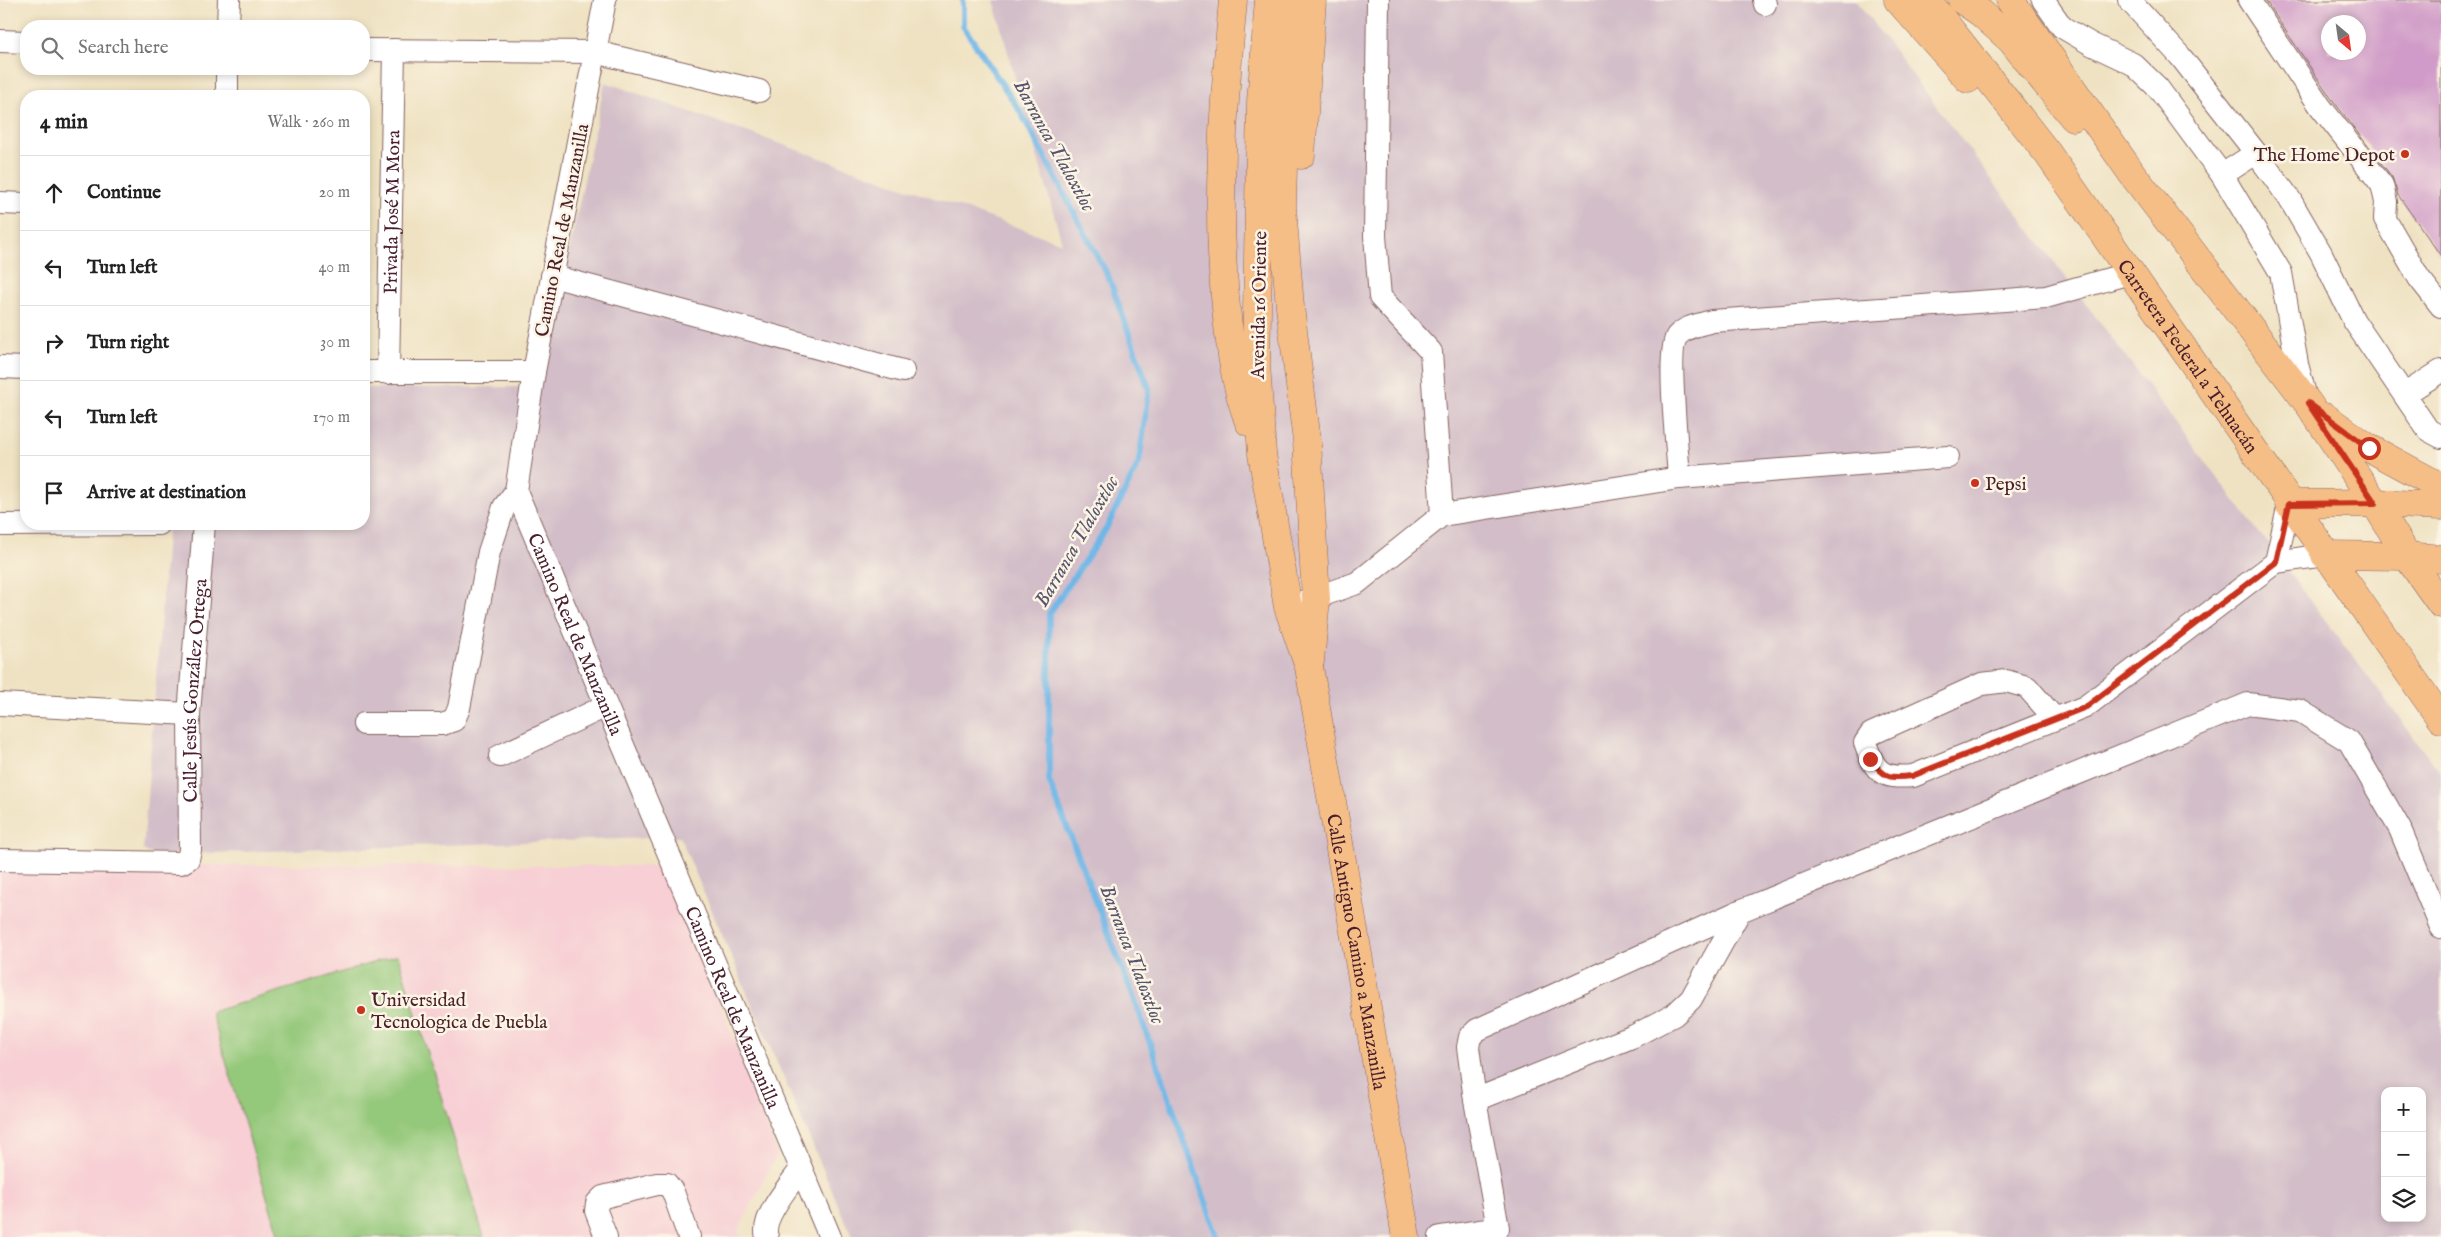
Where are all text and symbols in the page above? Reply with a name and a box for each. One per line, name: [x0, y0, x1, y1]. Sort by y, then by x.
north arrow: [2321, 15, 2366, 60]
search box: [20, 20, 370, 75]
icon: search: [38, 34, 66, 62]
text: Search here: [78, 36, 169, 60]
water label: Barranca Tlaloxtloc: [1007, 75, 1101, 217]
text: 4 min: [40, 109, 88, 136]
text: Walk · 260 m: [267, 113, 350, 133]
street label: Camino Real de Manzanilla: [531, 121, 596, 339]
street label: Privada José M Mora: [379, 129, 407, 294]
place label: The Home Depot: [2253, 144, 2395, 168]
marker: The Home Depot: [2399, 148, 2411, 160]
icon: ahead: [40, 179, 68, 207]
text: Continue: [87, 181, 161, 205]
text: 20 m: [319, 183, 350, 203]
street label: Avenida 16 Oriente: [1247, 231, 1273, 380]
icon: left: [40, 254, 68, 282]
street label: Carretera Federal a Tehuacán: [2111, 255, 2263, 459]
text: Turn left: [87, 256, 158, 280]
text: 40 m: [318, 258, 350, 278]
icon: right: [40, 329, 68, 357]
text: Turn right: [87, 331, 169, 355]
text: 30 m: [320, 333, 350, 353]
icon: left: [40, 404, 68, 432]
text: Turn left: [87, 406, 158, 430]
text: 170 m: [313, 408, 350, 428]
route start: [2358, 437, 2381, 460]
water label: Barranca Tlaloxtloc: [1030, 471, 1125, 612]
place label: Pepsi: [1985, 473, 2027, 497]
marker: Pepsi: [1969, 477, 1981, 489]
icon: arrive: [40, 479, 68, 507]
text: Arrive at destination: [87, 481, 246, 505]
street label: Camino Real de Manzanilla: [521, 530, 628, 740]
street label: Calle Jesús González Ortega: [179, 577, 214, 802]
route end: [1859, 748, 1882, 771]
street label: Calle Antiguo Camino a Manzanilla: [1320, 812, 1391, 1093]
water label: Barranca Tlaloxtloc: [1094, 881, 1170, 1029]
street label: Camino Real de Manzanilla: [678, 903, 785, 1113]
place label: Universidad Tecnologica de Puebla: [371, 989, 548, 1035]
marker: Universidad Tecnologica de Puebla: [355, 1004, 367, 1016]
map controls: [2381, 1087, 2426, 1222]
button: +: [2381, 1087, 2426, 1132]
button: −: [2381, 1132, 2426, 1177]
button: layers: [2381, 1177, 2426, 1222]

